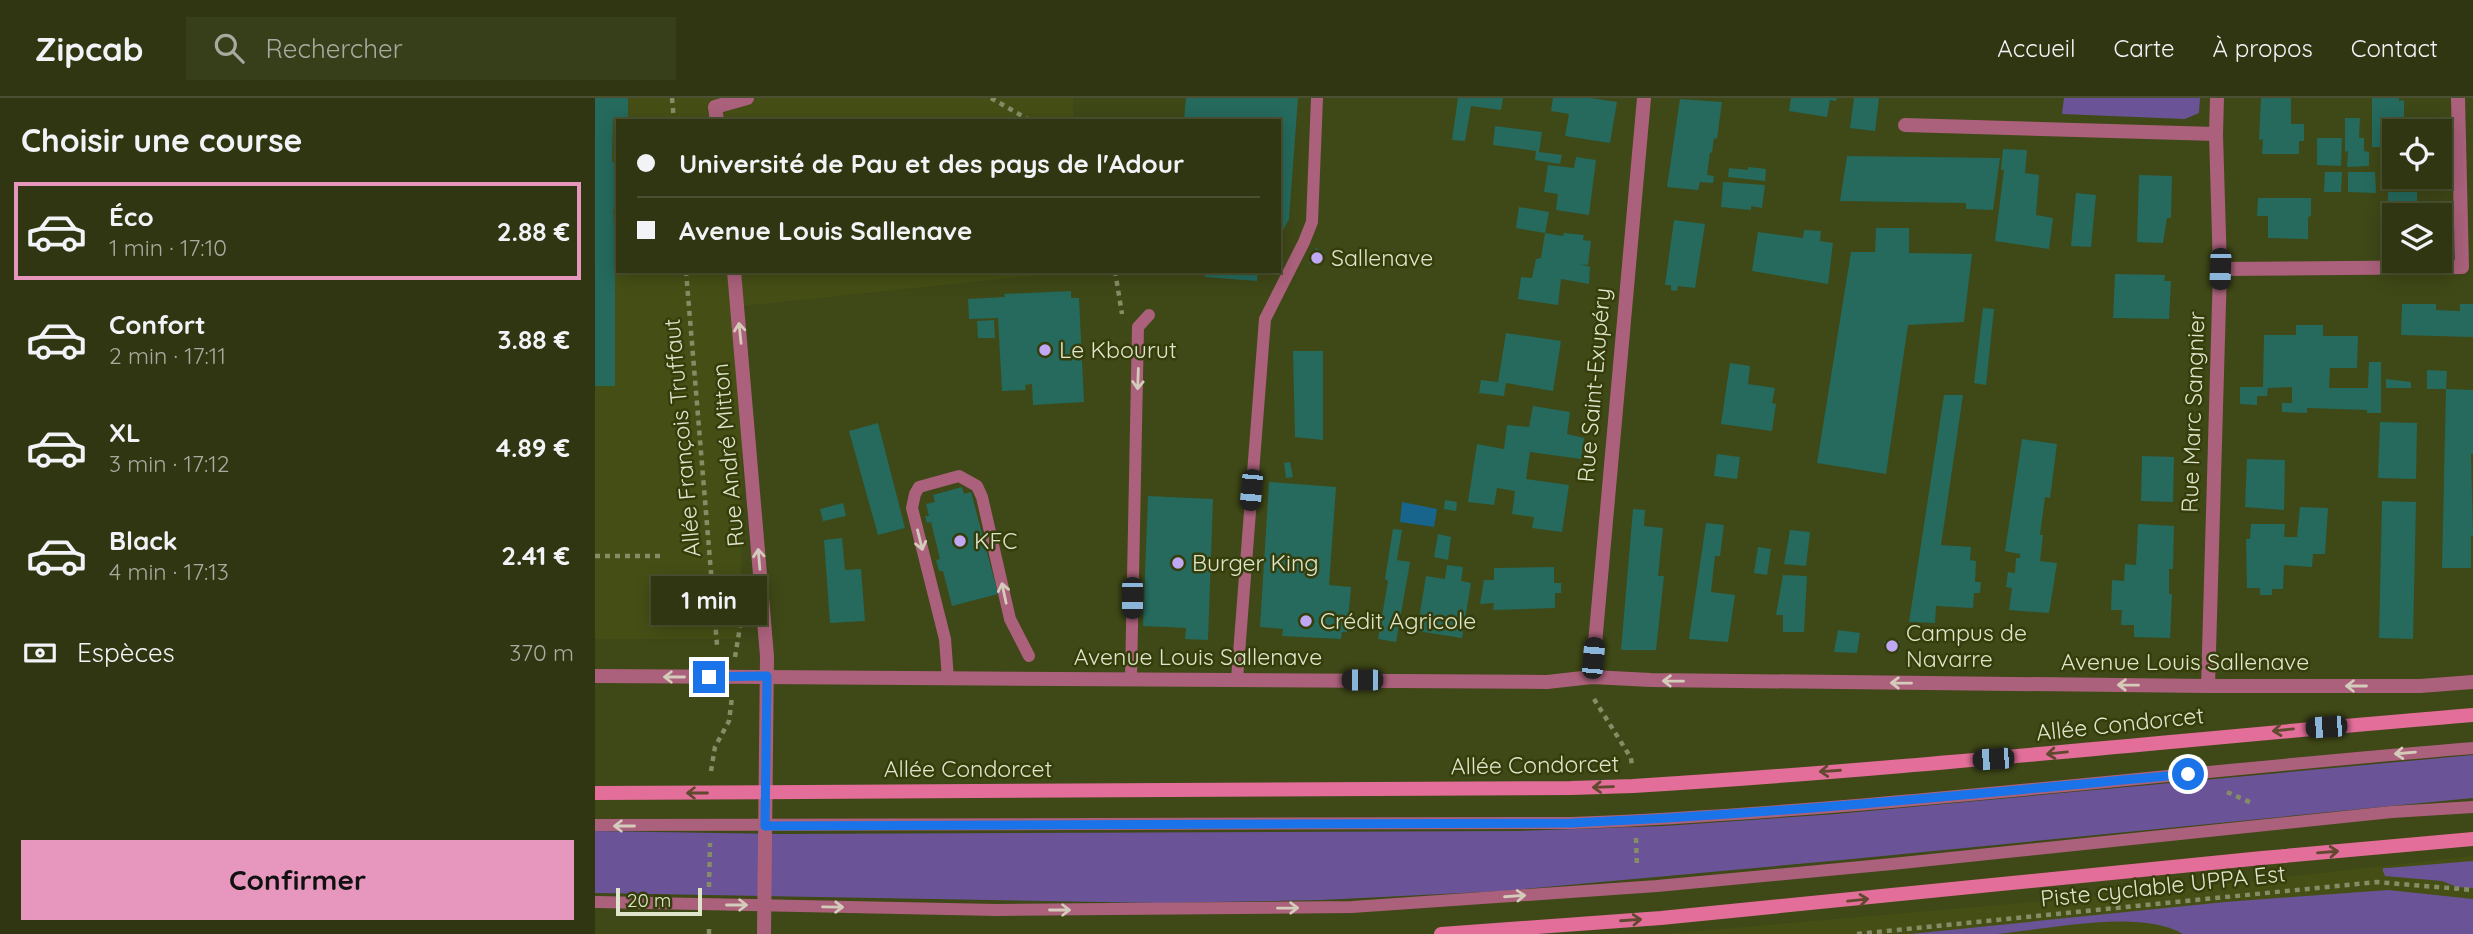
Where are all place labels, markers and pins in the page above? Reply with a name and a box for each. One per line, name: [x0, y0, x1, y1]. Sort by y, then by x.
place label: Sallenave: [1331, 243, 1433, 272]
marker: Sallenave: [1309, 250, 1325, 266]
place label: Le Kbourut: [1059, 335, 1177, 364]
marker: Le Kbourut: [1037, 342, 1053, 358]
place label: KFC: [974, 526, 1017, 555]
marker: KFC: [952, 533, 968, 549]
place label: Burger King: [1192, 548, 1319, 577]
marker: Burger King: [1170, 555, 1186, 571]
place label: Crédit Agricole: [1320, 606, 1476, 635]
marker: Crédit Agricole: [1298, 613, 1314, 629]
place label: Campus de Navarre: [1906, 618, 2027, 673]
marker: Campus de Navarre: [1884, 638, 1900, 654]

